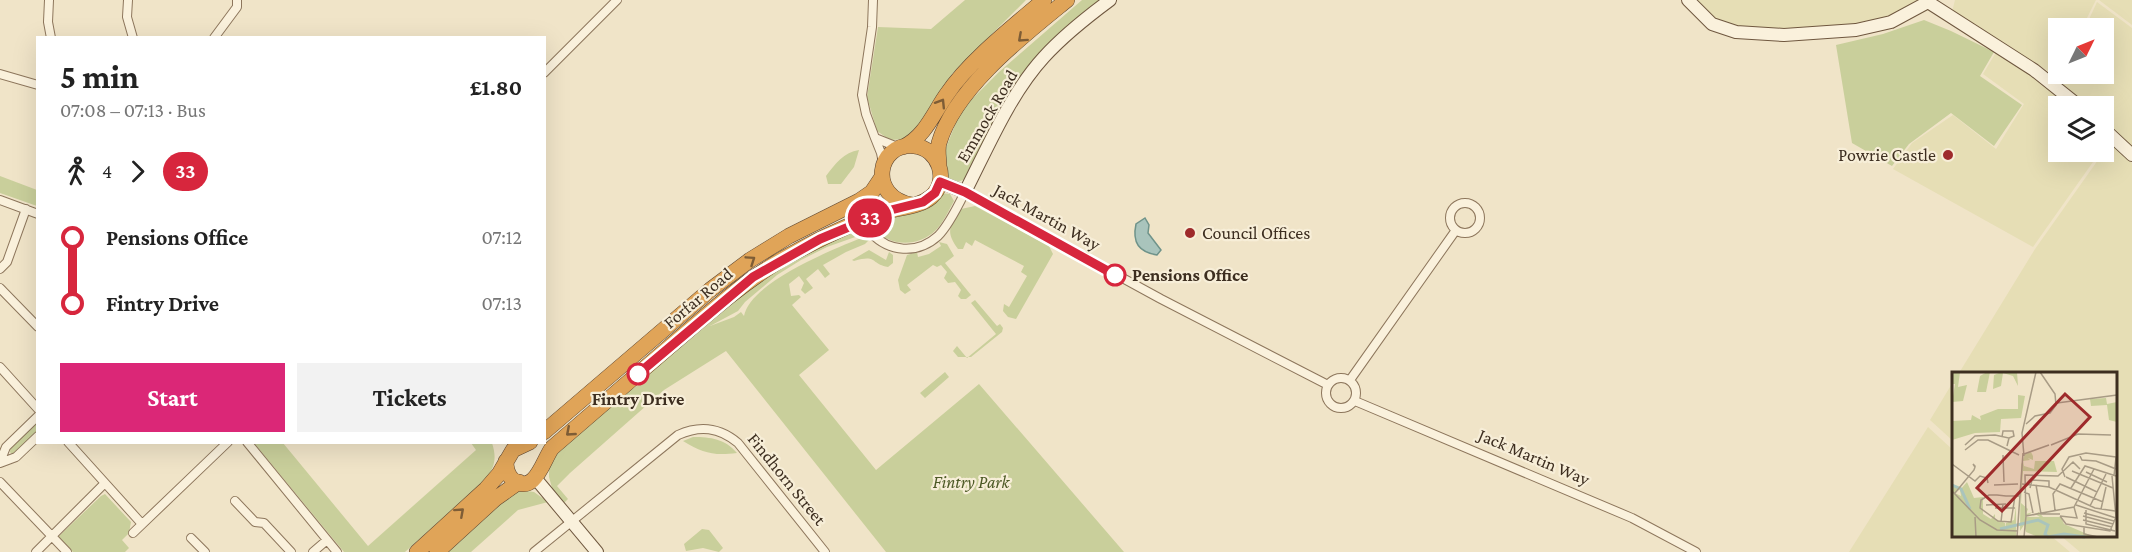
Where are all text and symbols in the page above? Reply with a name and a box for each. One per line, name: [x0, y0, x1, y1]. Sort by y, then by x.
north arrow: [2048, 18, 2114, 84]
map controls: [2048, 18, 2114, 162]
one-way arrow: [1019, 31, 1029, 42]
text: 5 min: [60, 58, 139, 95]
street label: Emmock Road: [952, 66, 1022, 166]
text: £1.80: [470, 75, 522, 100]
button: layers: [2048, 96, 2114, 162]
text: 07:08 – 07:13 · Bus: [60, 99, 206, 121]
one-way arrow: [933, 99, 944, 110]
place label: Powrie Castle: [1838, 145, 1936, 165]
marker: Powrie Castle: [1941, 148, 1955, 162]
icon: walk: [60, 155, 93, 188]
icon: forward: [121, 155, 154, 188]
text: 33: [175, 159, 196, 183]
text: 4: [102, 160, 112, 182]
street label: Jack Martin Way: [989, 179, 1104, 255]
line badge: 33: [843, 198, 897, 238]
text: 33: [860, 206, 880, 230]
place label: Council Offices: [1202, 223, 1310, 243]
text: Pensions Office: [106, 225, 248, 250]
text: 07:12: [482, 226, 522, 248]
marker: Council Offices: [1183, 226, 1197, 240]
one-way arrow: [744, 256, 755, 267]
street label: Forfar Road: [659, 263, 737, 333]
marker: Pensions Office: [1104, 264, 1126, 286]
place label: Pensions Office: [1132, 265, 1248, 285]
text: Fintry Drive: [106, 291, 219, 316]
text: 07:13: [482, 292, 522, 314]
button: Start: [60, 363, 285, 432]
button: Tickets: [297, 363, 522, 432]
marker: Fintry Drive: [627, 363, 649, 385]
inset map: [1952, 372, 2117, 537]
place label: Fintry Drive: [592, 389, 684, 409]
street label: Jack Martin Way: [1474, 424, 1593, 490]
one-way arrow: [566, 425, 577, 436]
street label: Findhorn Street: [744, 429, 831, 530]
park label: Fintry Park: [933, 472, 1011, 492]
one-way arrow: [453, 509, 464, 520]

